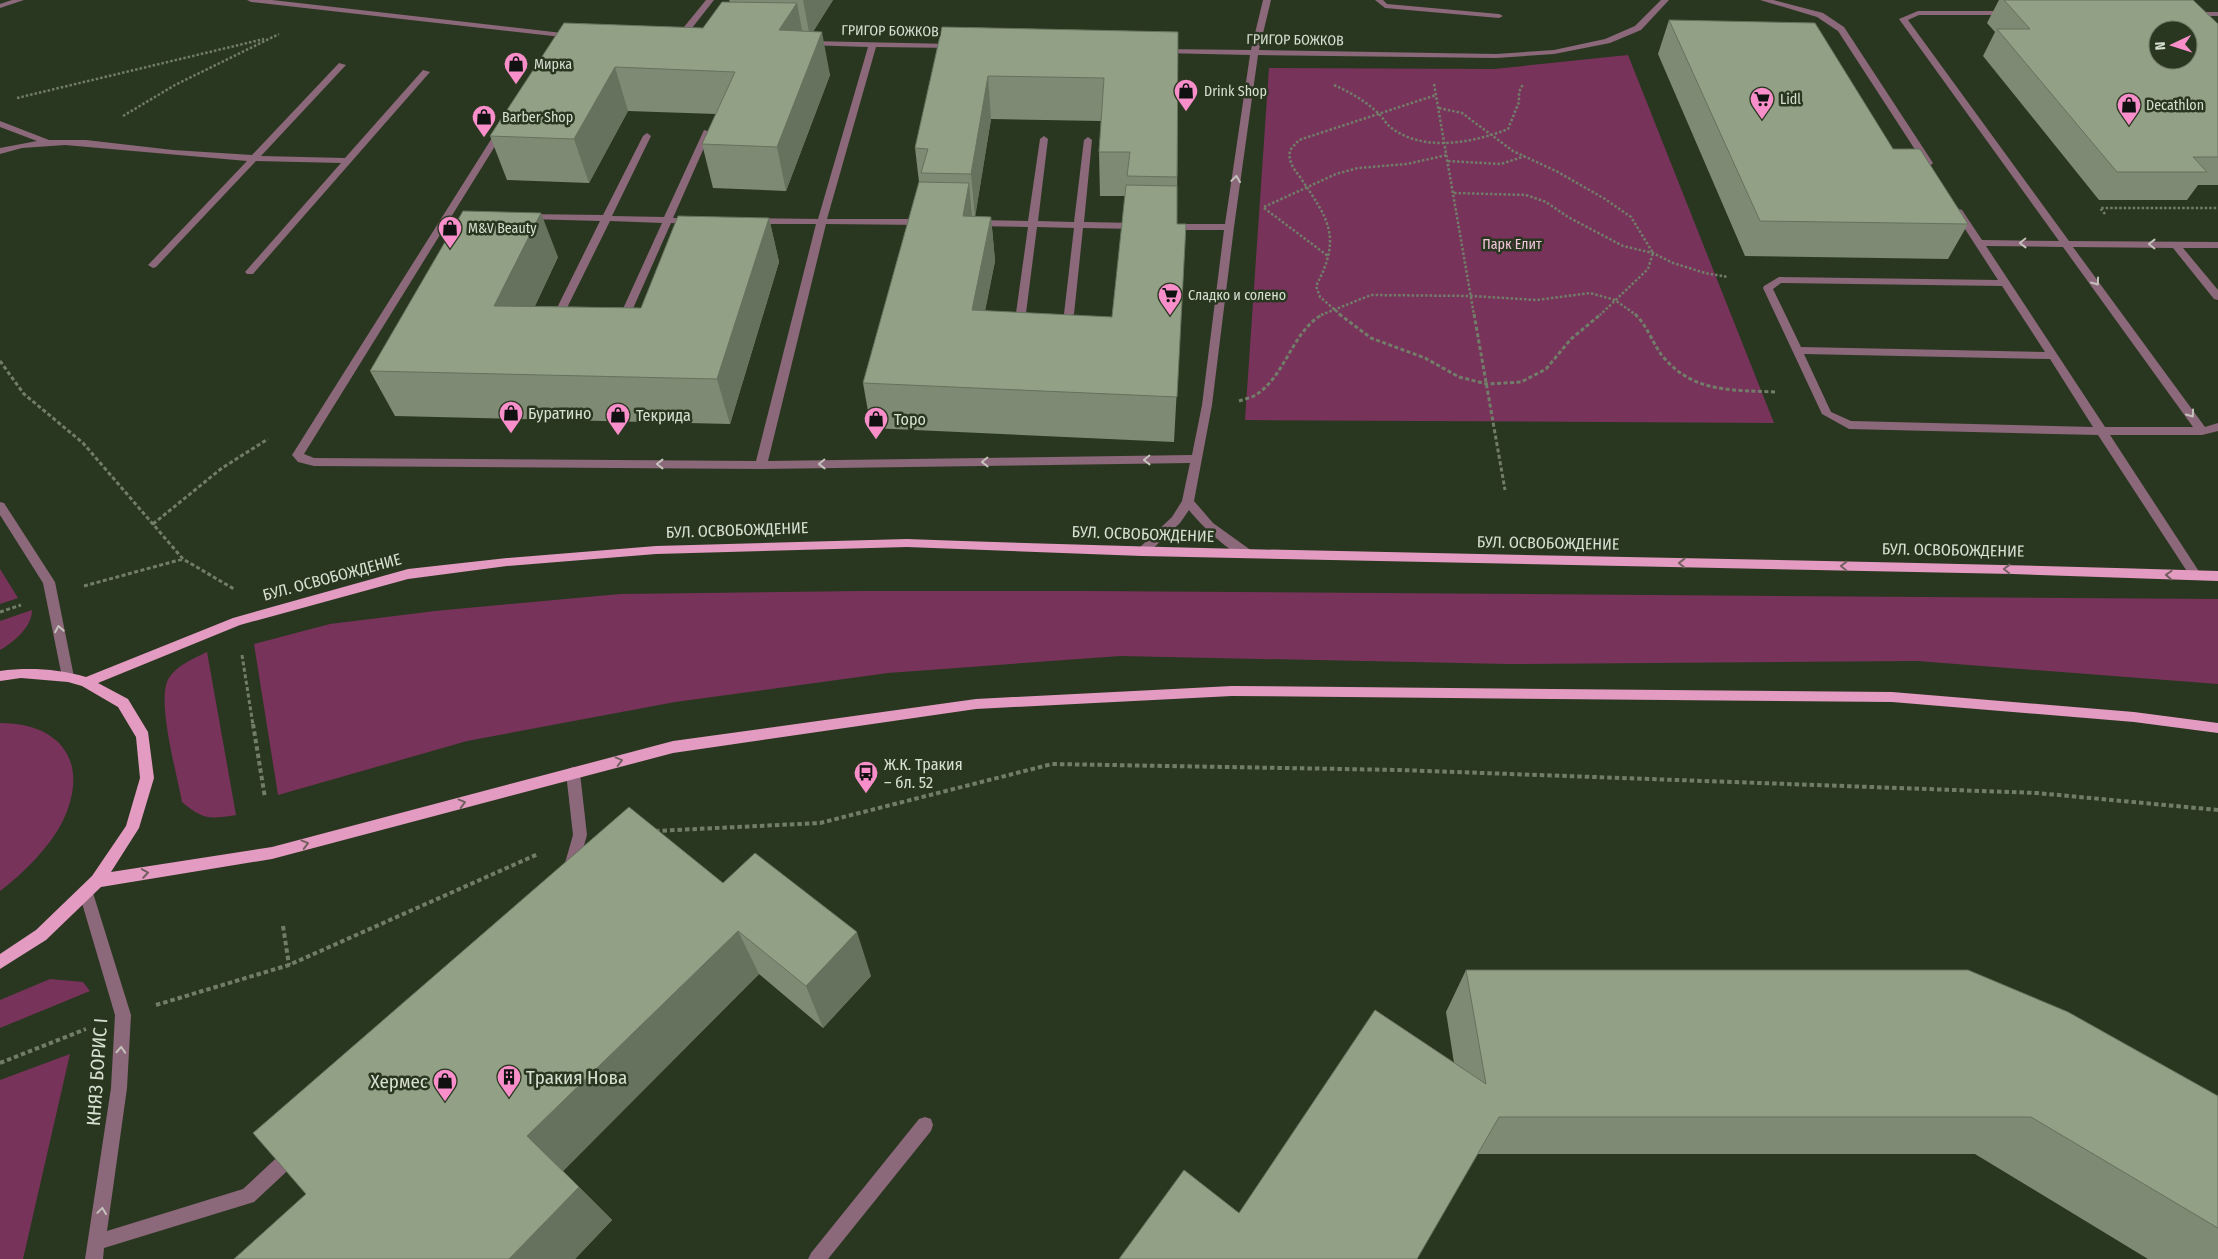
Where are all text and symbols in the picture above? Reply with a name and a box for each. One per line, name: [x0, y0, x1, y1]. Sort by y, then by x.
north arrow: [2148, 20, 2198, 70]
street label: ГРИГОР БОЖКОВ: [841, 22, 939, 40]
street label: ГРИГОР БОЖКОВ: [1246, 31, 1344, 49]
text: N: [2152, 41, 2169, 51]
shop icon: Мирка: [503, 51, 529, 85]
place label: Мирка: [534, 56, 572, 73]
shop icon: Drink Shop: [1173, 78, 1199, 112]
place label: Drink Shop: [1204, 83, 1267, 100]
supermarket icon: Lidl: [1749, 86, 1775, 120]
place label: Lidl: [1780, 91, 1801, 108]
shop icon: Decathlon: [2116, 92, 2142, 126]
place label: Decathlon: [2146, 97, 2204, 114]
shop icon: Barber Shop: [471, 104, 497, 138]
place label: Barber Shop: [502, 109, 573, 126]
one-way arrow: [1230, 175, 1241, 183]
shop icon: M&V Beauty: [437, 215, 463, 249]
place label: M&V Beauty: [468, 220, 537, 237]
park label: Парк Елит: [1482, 236, 1542, 253]
one-way arrow: [2019, 238, 2027, 248]
one-way arrow: [2148, 239, 2156, 249]
one-way arrow: [2090, 276, 2099, 286]
supermarket icon: Сладко и солено: [1157, 282, 1183, 316]
place label: Сладко и солено: [1188, 287, 1286, 304]
shop icon: Буратино: [498, 400, 524, 434]
shop icon: Текрида: [605, 402, 631, 436]
place label: Буратино: [528, 404, 591, 423]
place label: Текрида: [636, 406, 691, 425]
shop icon: Торо: [863, 406, 889, 440]
one-way arrow: [2185, 408, 2193, 417]
place label: Торо: [894, 410, 926, 429]
one-way arrow: [1143, 455, 1150, 465]
one-way arrow: [980, 457, 988, 467]
one-way arrow: [655, 459, 663, 469]
one-way arrow: [818, 459, 826, 469]
street label: БУЛ. ОСВОБОЖДЕНИЕ: [665, 518, 809, 542]
street label: БУЛ. ОСВОБОЖДЕНИЕ: [1071, 522, 1215, 546]
street label: БУЛ. ОСВОБОЖДЕНИЕ: [1477, 532, 1619, 554]
street label: БУЛ. ОСВОБОЖДЕНИЕ: [1882, 539, 2024, 561]
street label: БУЛ. ОСВОБОЖДЕНИЕ: [261, 549, 403, 605]
one-way arrow: [1678, 558, 1686, 568]
one-way arrow: [1840, 561, 1848, 571]
one-way arrow: [2003, 563, 2011, 574]
one-way arrow: [2165, 570, 2173, 580]
one-way arrow: [54, 624, 65, 633]
place label: Ж.К. Тракия – бл. 52: [884, 755, 963, 792]
one-way arrow: [614, 756, 623, 767]
bus stop icon: Ж.К. Тракия – бл. 52: [853, 760, 879, 794]
one-way arrow: [457, 798, 466, 809]
one-way arrow: [300, 840, 308, 850]
one-way arrow: [141, 869, 149, 879]
street label: КНЯЗ БОРИС I: [82, 1017, 112, 1127]
one-way arrow: [116, 1045, 127, 1053]
building icon: Тракия Нова: [496, 1064, 522, 1098]
place label: Тракия Нова: [526, 1066, 627, 1089]
shop icon: Хермес: [432, 1068, 458, 1102]
place label: Хермес: [370, 1070, 428, 1093]
one-way arrow: [96, 1207, 107, 1215]

